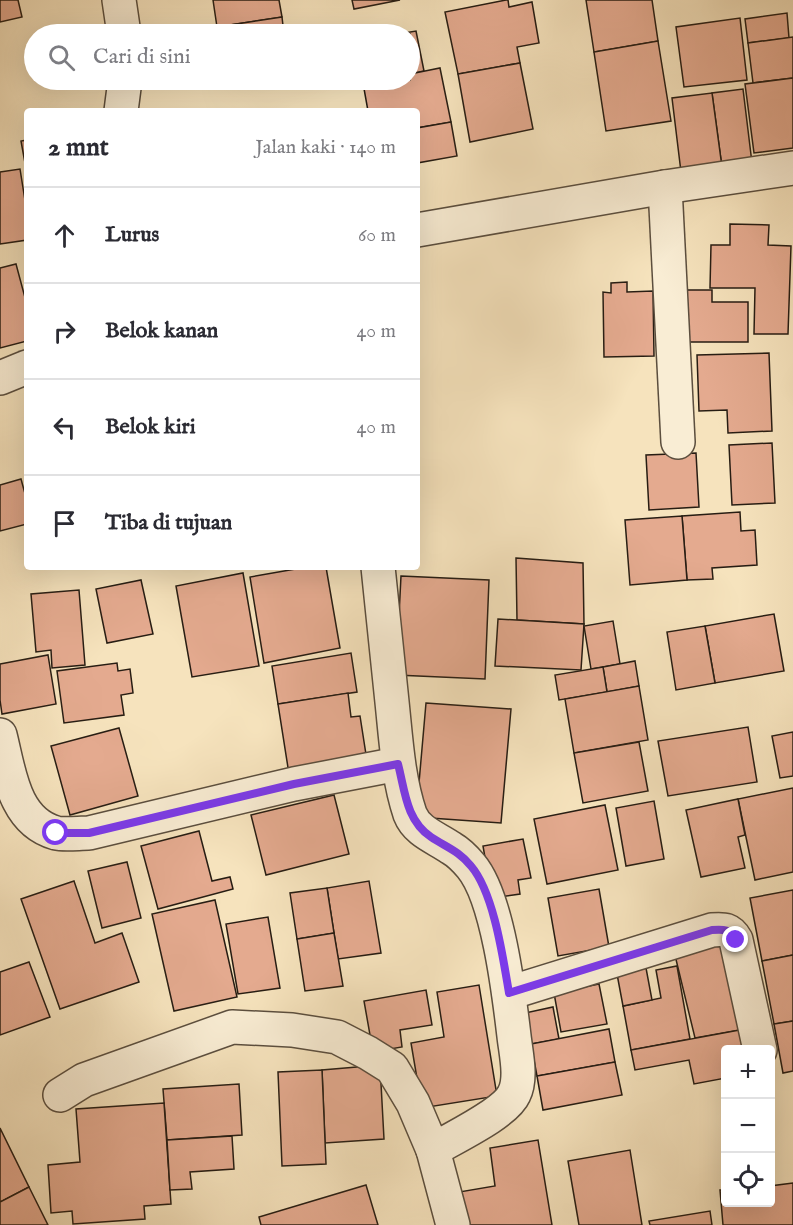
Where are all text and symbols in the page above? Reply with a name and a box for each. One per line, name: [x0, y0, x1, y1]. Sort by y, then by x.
search box: [24, 24, 420, 90]
icon: search: [45, 41, 78, 74]
text: Cari di sini: [93, 43, 191, 71]
text: 2 mnt: [48, 131, 109, 164]
text: Jalan kaki · 140 m: [255, 135, 396, 160]
icon: ahead: [48, 219, 81, 252]
text: Lurus: [105, 221, 159, 249]
text: 60 m: [358, 223, 396, 248]
icon: right: [48, 315, 81, 348]
text: Belok kanan: [105, 317, 218, 345]
text: 40 m: [357, 319, 396, 344]
icon: left: [48, 411, 81, 444]
text: Belok kiri: [105, 413, 196, 441]
text: 40 m: [357, 415, 396, 440]
icon: arrive: [48, 507, 81, 540]
text: Tiba di tujuan: [105, 509, 232, 537]
route start: [42, 819, 68, 845]
route end: [722, 926, 748, 952]
map controls: [721, 1045, 775, 1207]
button: +: [721, 1045, 775, 1099]
button: −: [721, 1099, 775, 1153]
button: locate: [721, 1153, 775, 1207]

